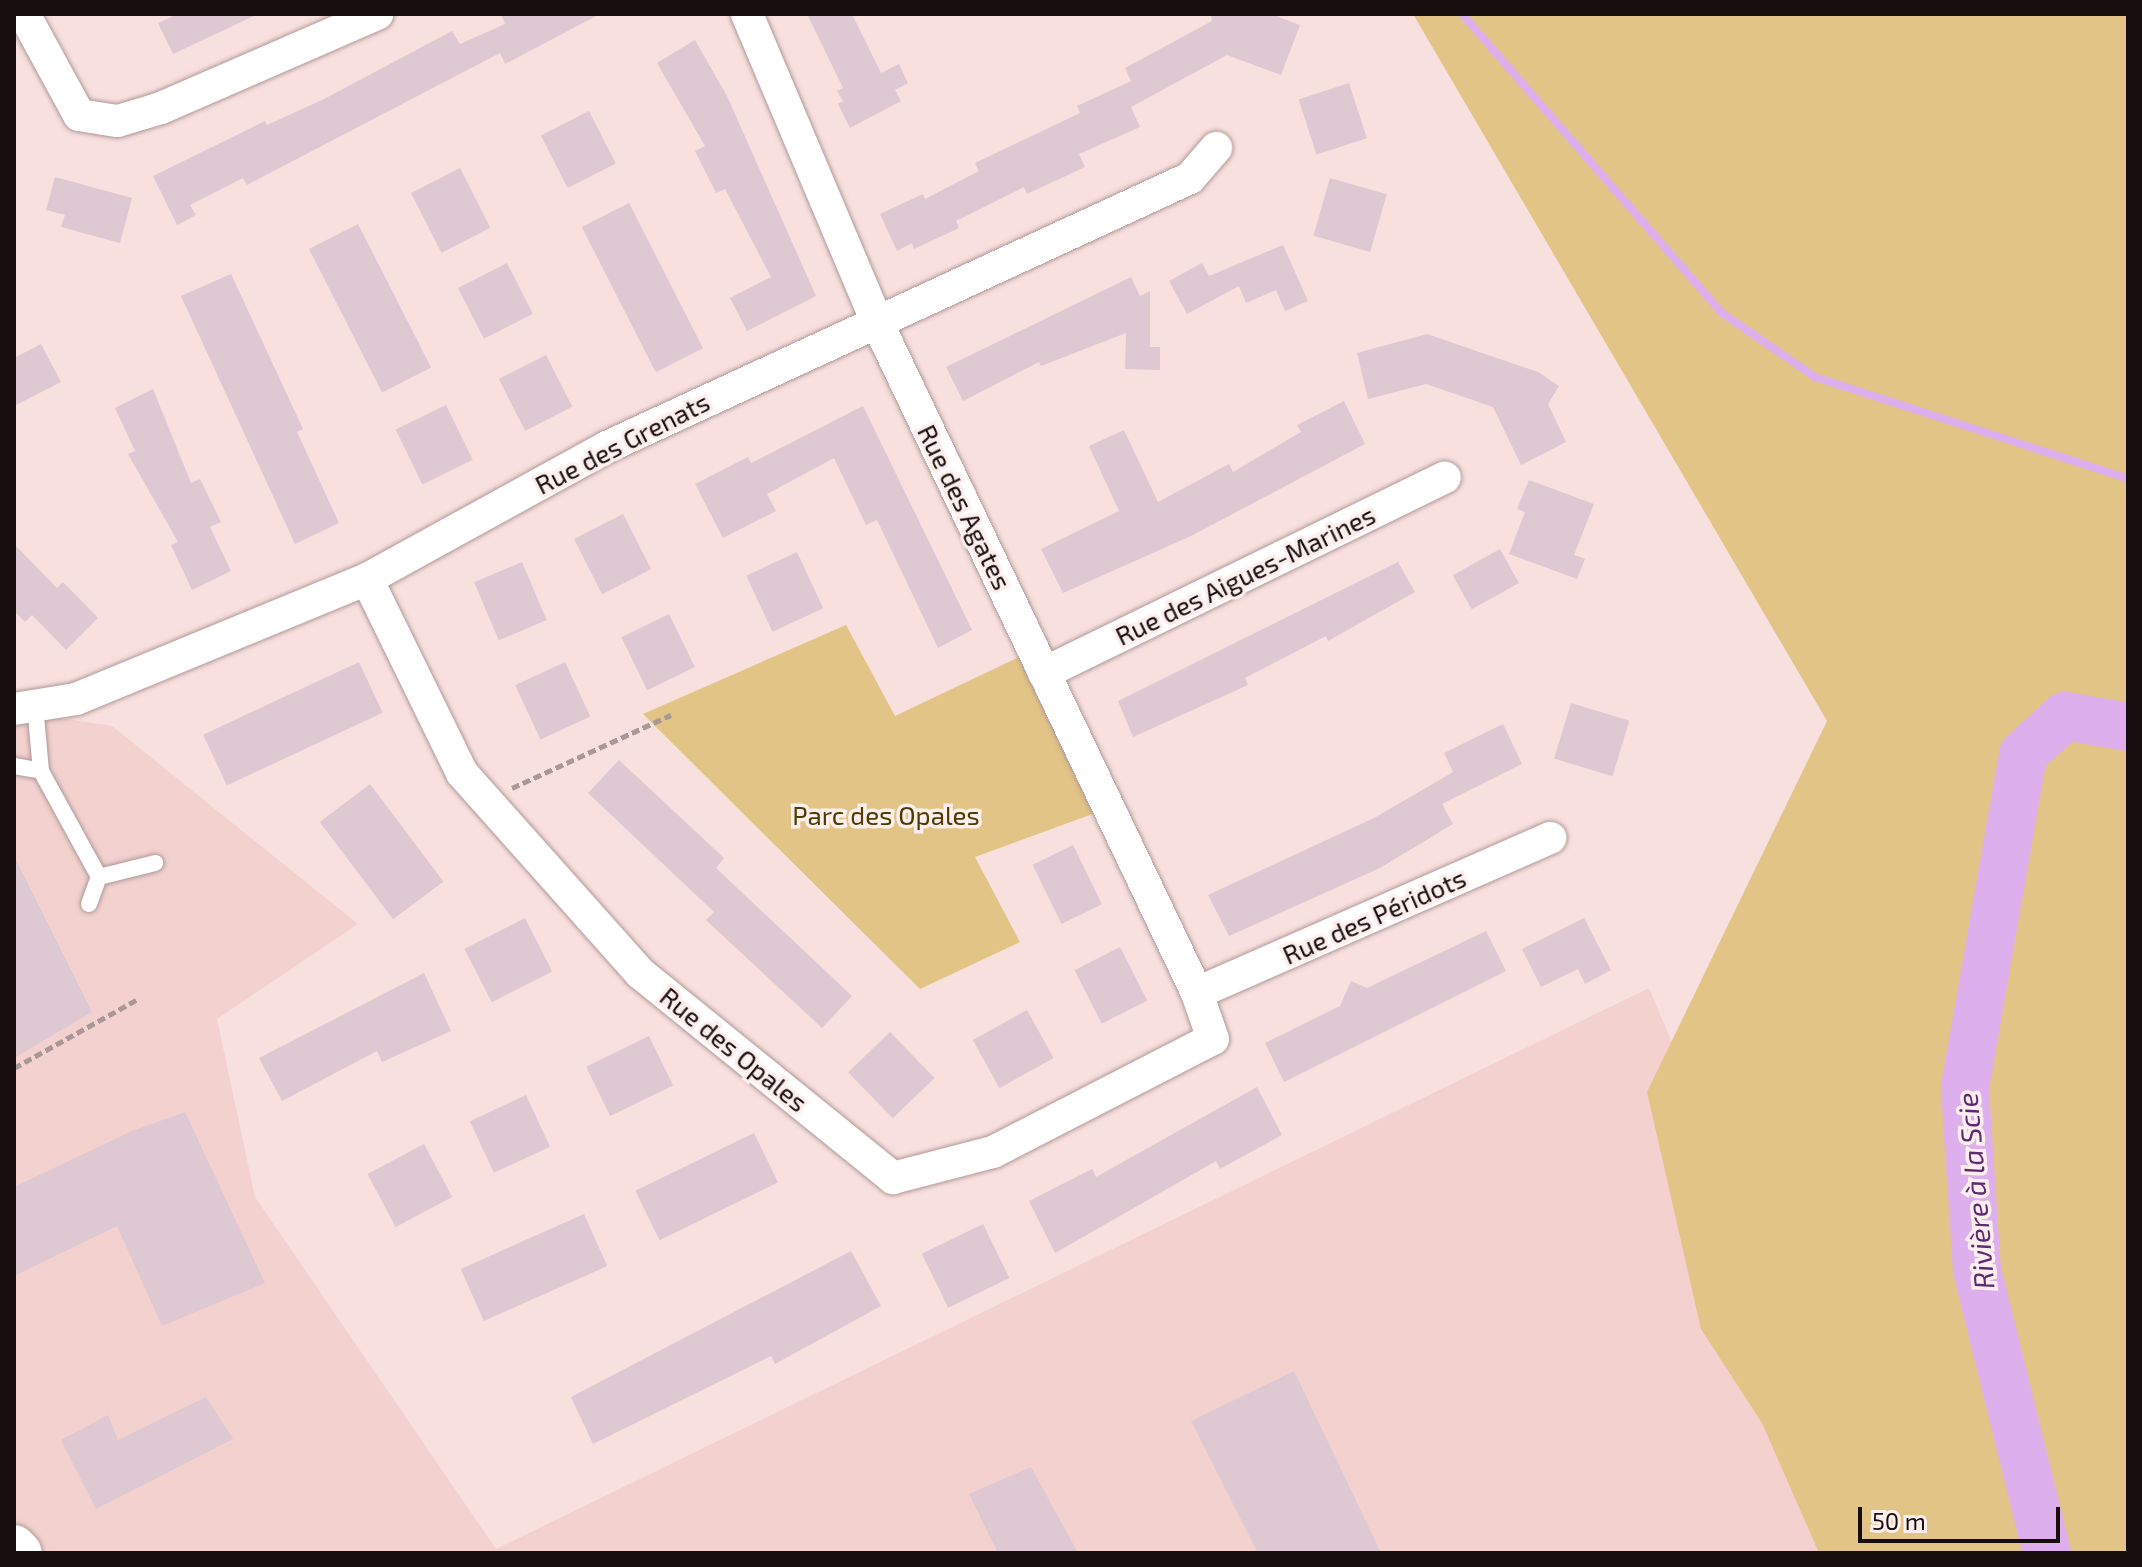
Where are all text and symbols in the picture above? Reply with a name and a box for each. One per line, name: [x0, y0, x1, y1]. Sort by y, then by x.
street label: Rue des Grenats: [530, 386, 714, 500]
street label: Rue des Agates: [911, 419, 1019, 595]
street label: Rue des Aigues-Marines: [1110, 498, 1380, 652]
park label: Parc des Opales: [792, 799, 980, 831]
street label: Rue des Péridots: [1278, 862, 1470, 970]
street label: Rue des Opales: [654, 980, 814, 1118]
water label: Rivière à la Scie: [1950, 1091, 2000, 1291]
scale bar: [1862, 1491, 2064, 1541]
text: 50 m: [1872, 1506, 1926, 1535]

